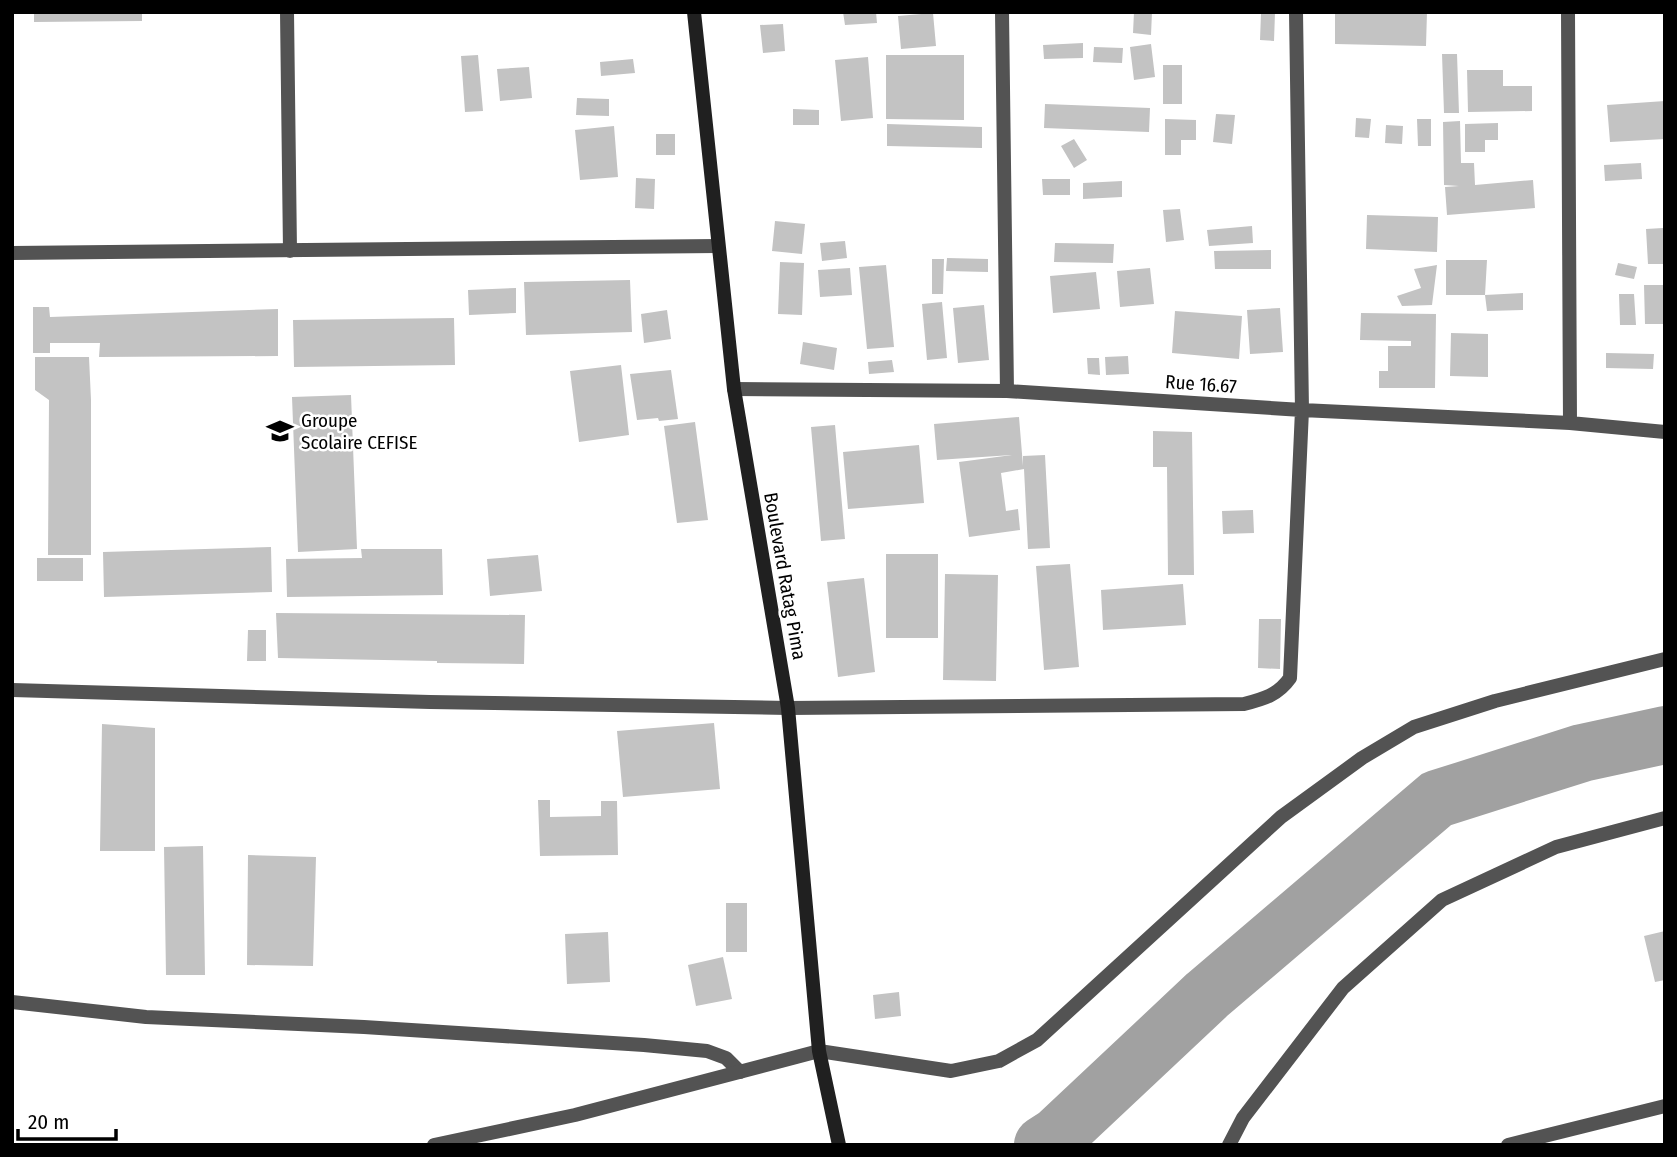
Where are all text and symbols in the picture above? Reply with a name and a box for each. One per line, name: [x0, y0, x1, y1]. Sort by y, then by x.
street label: Rue 16.67: [1165, 370, 1238, 398]
place label: Groupe Scolaire CEFISE: [301, 409, 417, 454]
school or university icon: Groupe Scolaire CEFISE: [265, 416, 295, 446]
street label: Boulevard Ratag Pima: [759, 491, 811, 661]
scale bar: [18, 1098, 116, 1142]
text: 20 m: [28, 1109, 69, 1135]

